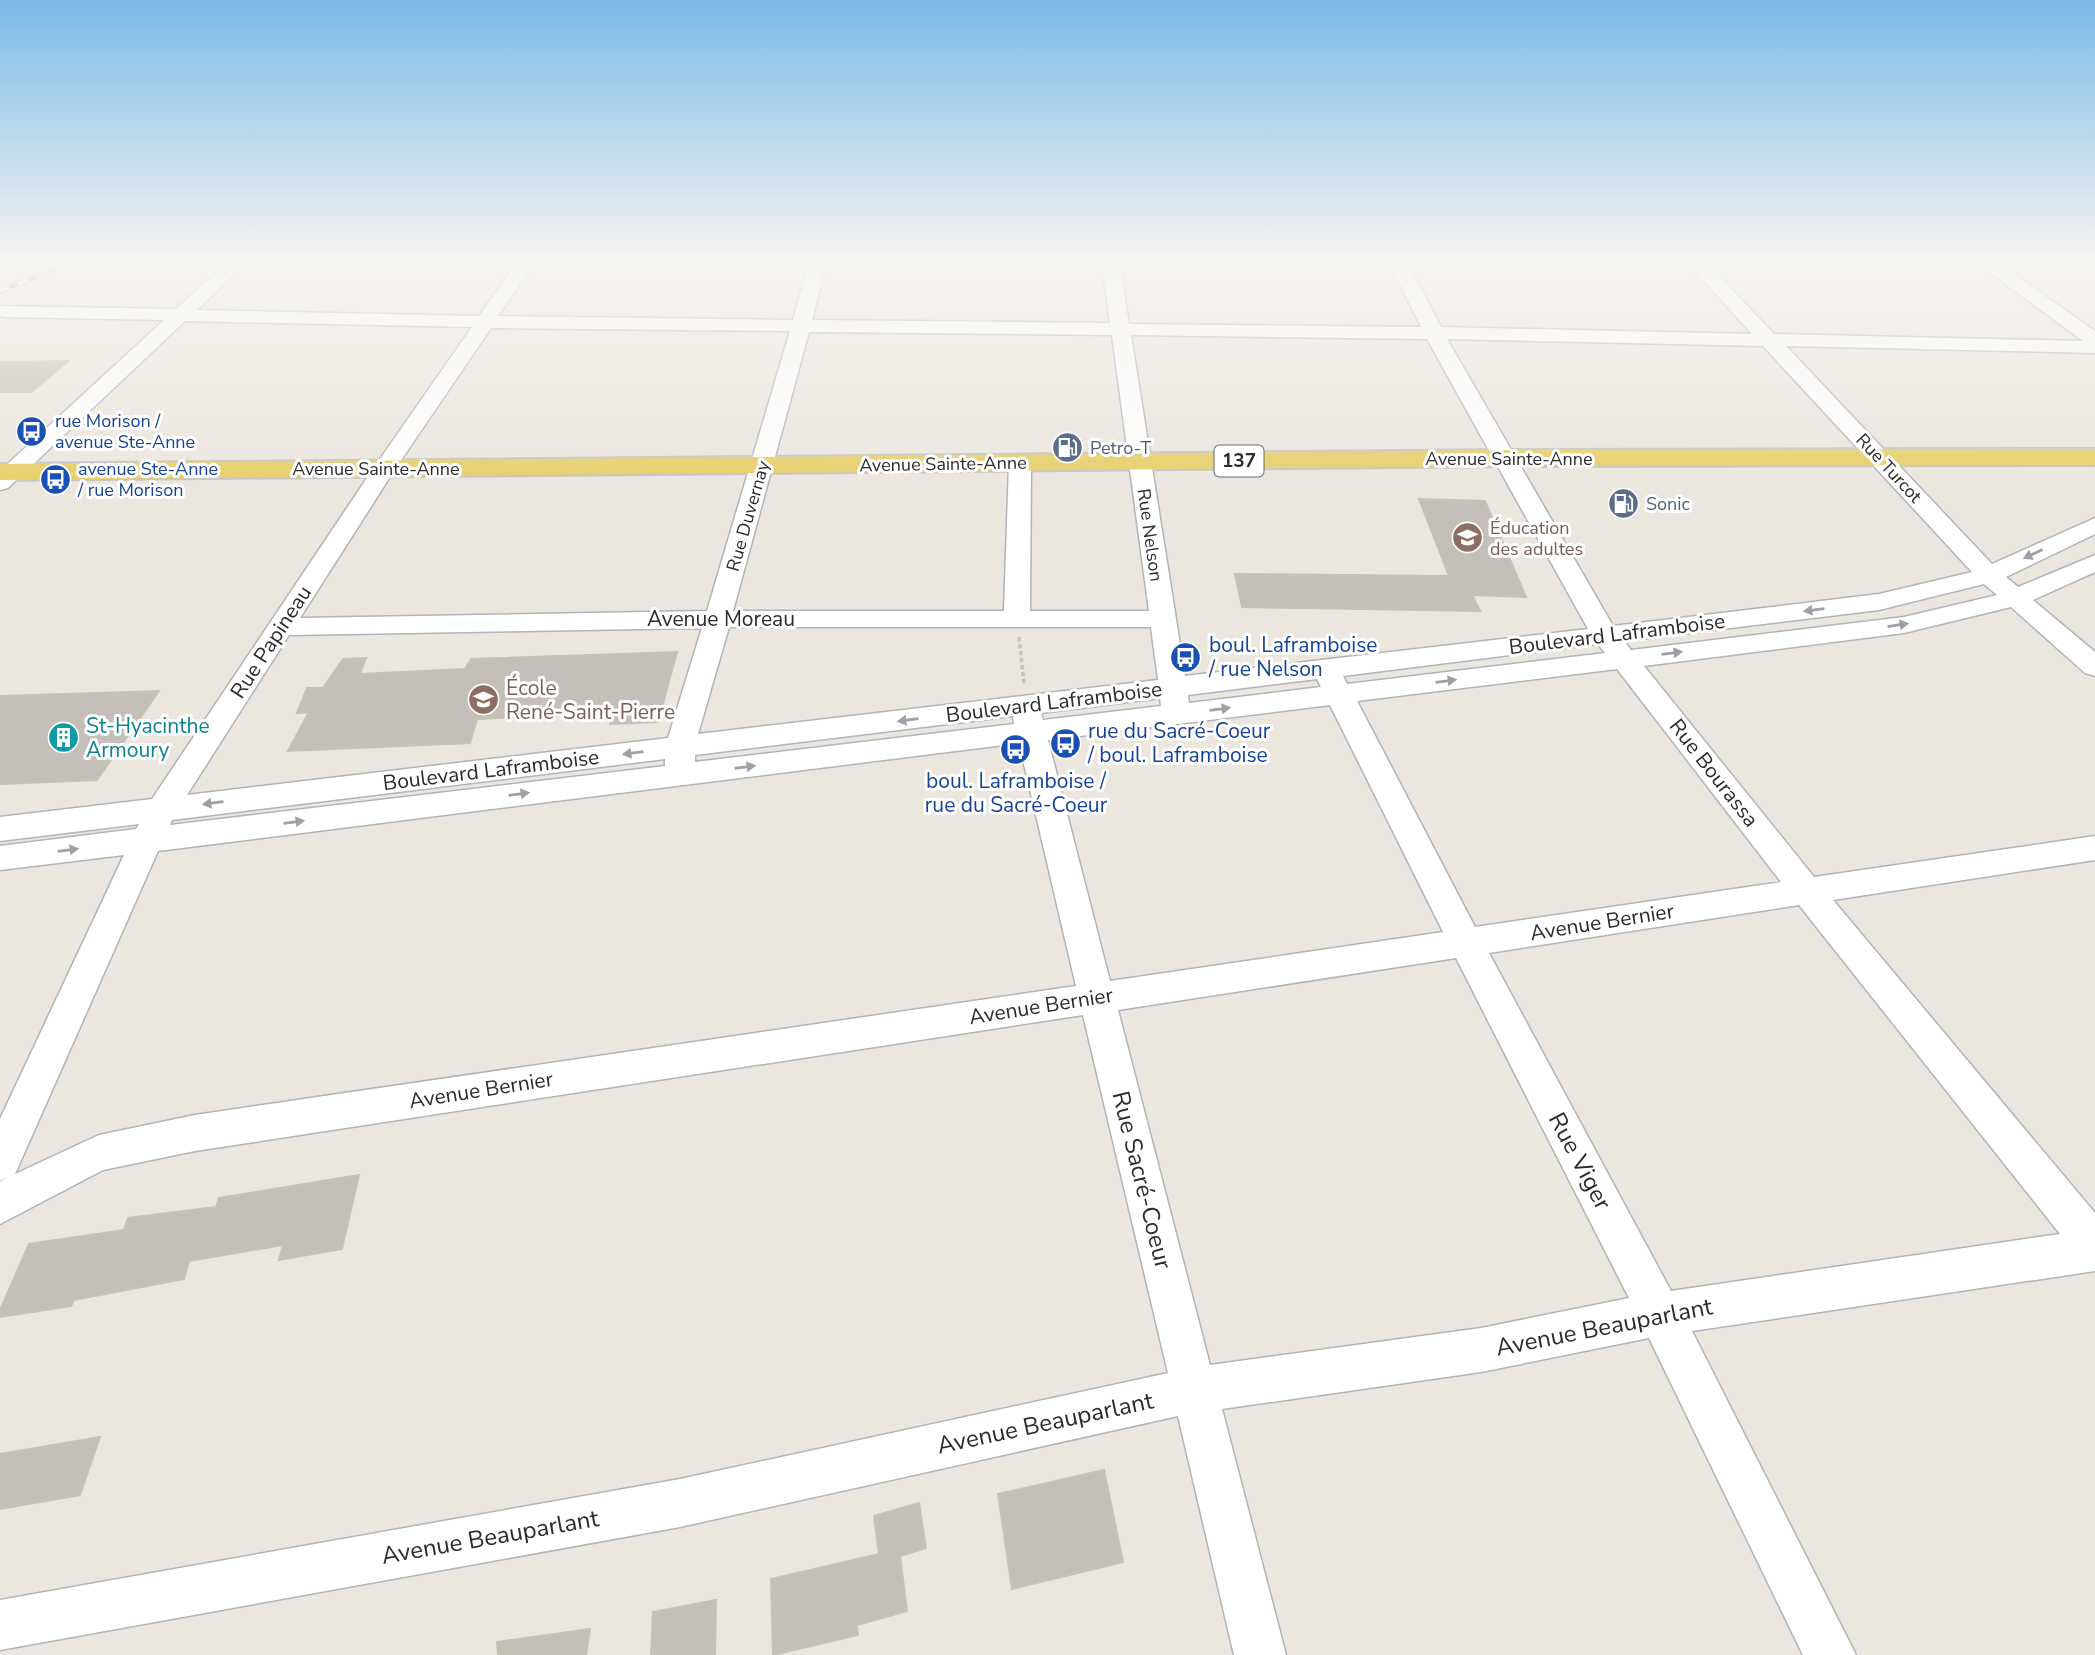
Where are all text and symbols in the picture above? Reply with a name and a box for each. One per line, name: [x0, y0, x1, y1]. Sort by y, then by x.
place label: rue Morison / avenue Ste-Anne: [55, 409, 195, 454]
bus stop icon: rue Morison / avenue Ste-Anne: [15, 414, 49, 448]
street label: Rue Turcot: [1851, 428, 1928, 508]
fuel station icon: Petro-T: [1050, 431, 1084, 465]
place label: Petro-T: [1090, 436, 1151, 460]
road number: 137: [1214, 446, 1264, 476]
street label: Avenue Sainte-Anne: [1425, 447, 1593, 471]
street label: Avenue Sainte-Anne: [859, 451, 1027, 477]
place label: avenue Ste-Anne / rue Morison: [77, 457, 218, 502]
street label: Avenue Sainte-Anne: [292, 457, 460, 481]
street label: Rue Duvernay: [721, 457, 775, 574]
bus stop icon: avenue Ste-Anne / rue Morison: [38, 462, 72, 496]
street label: Rue Nelson: [1132, 487, 1168, 583]
fuel station icon: Sonic: [1606, 487, 1640, 521]
place label: Sonic: [1646, 492, 1690, 516]
place label: Éducation des adultes: [1490, 516, 1583, 561]
school or university icon: Éducation des adultes: [1450, 521, 1484, 555]
one-way arrow: [2023, 548, 2043, 560]
street label: Rue Papineau: [224, 580, 318, 704]
street label: Avenue Moreau: [647, 605, 795, 633]
one-way arrow: [1803, 605, 1825, 616]
street label: Boulevard Laframboise: [1507, 607, 1727, 661]
one-way arrow: [1887, 619, 1909, 630]
place label: boul. Laframboise / rue Nelson: [1208, 631, 1377, 683]
bus stop icon: boul. Laframboise / rue Nelson: [1169, 640, 1203, 674]
one-way arrow: [1661, 648, 1683, 659]
place label: École René-Saint-Pierre: [506, 674, 675, 726]
street label: Boulevard Laframboise: [944, 675, 1164, 729]
one-way arrow: [1435, 675, 1457, 686]
school or university icon: École René-Saint-Pierre: [466, 683, 500, 717]
one-way arrow: [1209, 703, 1231, 714]
place label: St-Hyacinthe Armoury: [86, 712, 210, 764]
street label: Rue Bourassa: [1663, 713, 1765, 833]
one-way arrow: [897, 714, 919, 725]
place label: rue du Sacré-Coeur / boul. Laframboise: [1087, 717, 1271, 769]
building icon: St-Hyacinthe Armoury: [46, 721, 80, 755]
bus stop icon: rue du Sacré-Coeur / boul. Laframboise: [1048, 726, 1082, 760]
bus stop icon: boul. Laframboise / rue du Sacré-Coeur: [999, 732, 1033, 766]
street label: Boulevard Laframboise: [381, 743, 601, 797]
one-way arrow: [622, 747, 644, 758]
one-way arrow: [734, 761, 756, 772]
place label: boul. Laframboise / rue du Sacré-Coeur: [925, 767, 1108, 819]
one-way arrow: [509, 789, 531, 800]
one-way arrow: [202, 798, 224, 809]
one-way arrow: [283, 816, 305, 827]
one-way arrow: [57, 844, 79, 855]
street label: Avenue Bernier: [1528, 897, 1676, 947]
street label: Avenue Bernier: [967, 981, 1115, 1031]
street label: Avenue Bernier: [407, 1065, 555, 1115]
street label: Rue Sacré-Coeur: [1104, 1088, 1180, 1273]
street label: Rue Viger: [1541, 1107, 1619, 1216]
street label: Avenue Beauparlant: [1493, 1290, 1716, 1364]
street label: Avenue Beauparlant: [934, 1384, 1157, 1462]
street label: Avenue Beauparlant: [379, 1502, 602, 1572]

